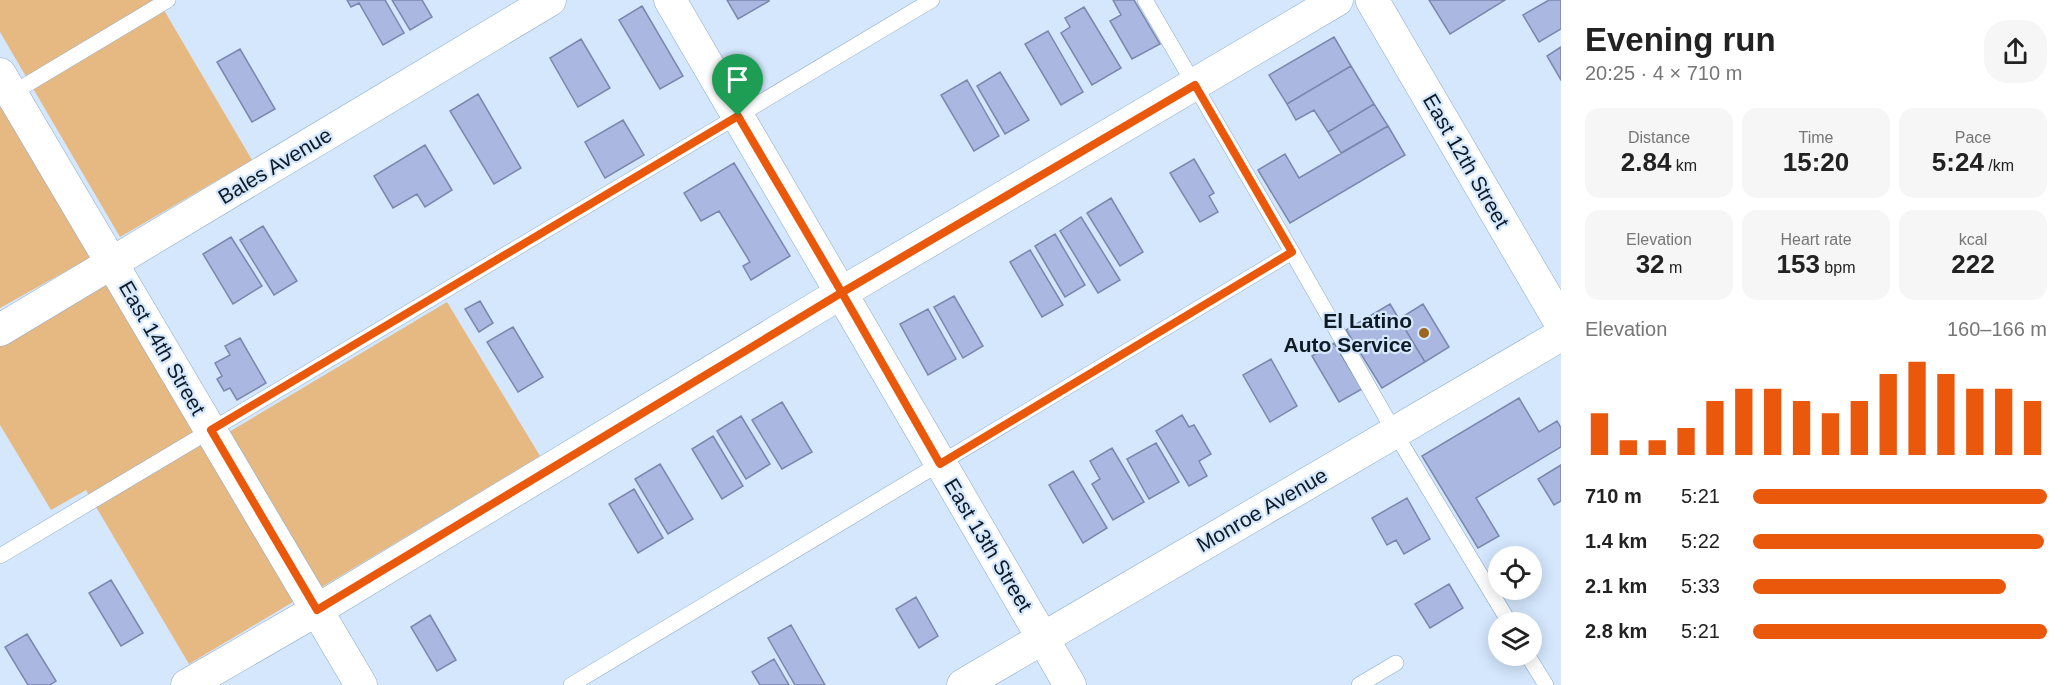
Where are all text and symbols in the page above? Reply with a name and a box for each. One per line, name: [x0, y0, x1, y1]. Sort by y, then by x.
button: share: [1984, 20, 2047, 83]
text: Evening run: [1585, 21, 1776, 58]
pin: [712, 54, 763, 116]
text: 20:25 · 4 × 710 m: [1585, 62, 1742, 84]
icon: arrive: [721, 63, 754, 96]
street label: East 12th Street: [1419, 90, 1514, 232]
street label: Bales Avenue: [214, 123, 336, 208]
text: Distance: [1628, 129, 1690, 146]
text: Time: [1799, 129, 1833, 146]
text: Pace: [1955, 129, 1991, 146]
text: 2.84: [1621, 147, 1671, 177]
text: 15:20: [1783, 147, 1849, 177]
text: 5:24: [1932, 147, 1984, 177]
text: km: [1671, 157, 1697, 174]
text: /km: [1984, 157, 2014, 174]
text: Elevation: [1626, 231, 1692, 248]
text: Heart rate: [1780, 231, 1852, 248]
text: kcal: [1959, 231, 1987, 248]
text: 32: [1636, 249, 1665, 279]
text: 153: [1777, 249, 1820, 279]
text: 222: [1951, 249, 1995, 279]
text: m: [1665, 259, 1682, 276]
text: bpm: [1820, 259, 1855, 276]
street label: East 14th Street: [115, 277, 210, 419]
place label: El Latino Auto Service: [1284, 309, 1412, 356]
text: Elevation: [1585, 318, 1667, 340]
text: 160–166 m: [1947, 318, 2047, 340]
marker: El Latino Auto Service: [1417, 326, 1431, 340]
street label: Monroe Avenue: [1192, 463, 1331, 556]
street label: East 13th Street: [940, 474, 1037, 615]
text: 710 m: [1585, 485, 1642, 507]
text: 5:21: [1681, 485, 1720, 507]
text: 1.4 km: [1585, 530, 1647, 552]
text: 5:22: [1681, 530, 1720, 552]
map controls: [1488, 546, 1542, 666]
button: locate: [1488, 546, 1542, 600]
text: 2.1 km: [1585, 575, 1647, 597]
text: 5:33: [1681, 575, 1720, 597]
button: layers: [1488, 612, 1542, 666]
text: 2.8 km: [1585, 620, 1647, 642]
text: 5:21: [1681, 620, 1720, 642]

